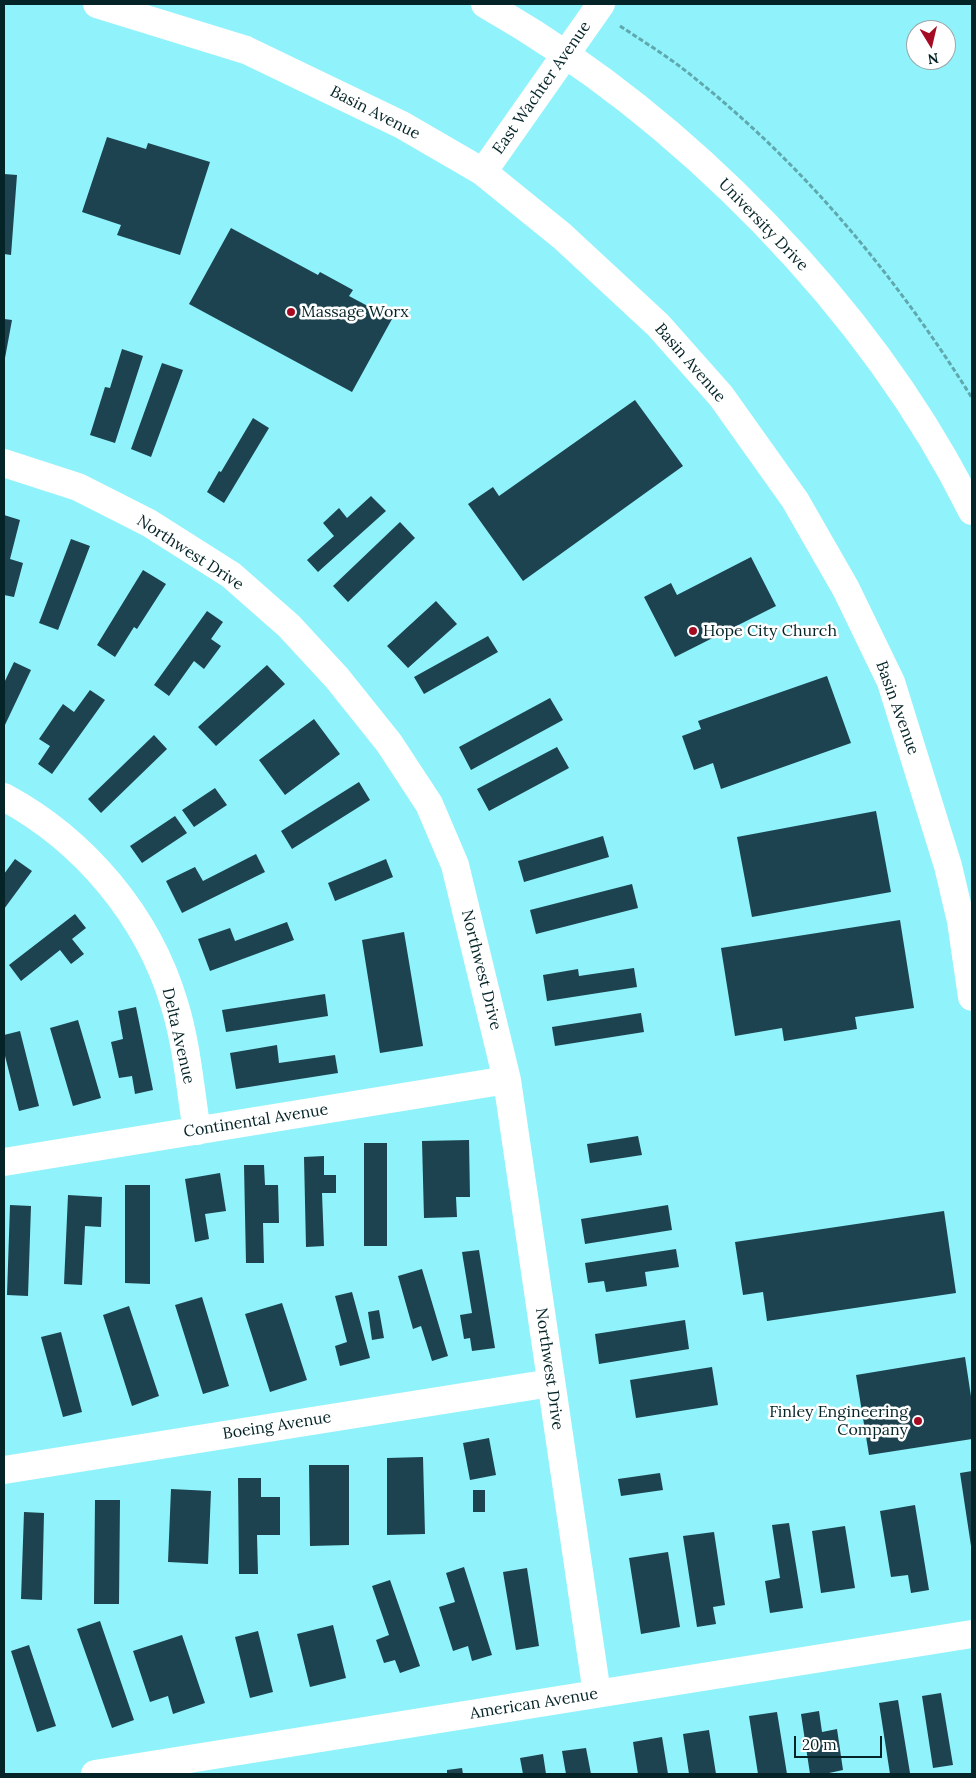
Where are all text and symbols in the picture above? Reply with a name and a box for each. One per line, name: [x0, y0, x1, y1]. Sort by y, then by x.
street label: East Wachter Avenue: [489, 18, 595, 158]
north arrow: [906, 20, 956, 70]
text: N: [926, 49, 940, 69]
street label: Basin Avenue: [327, 82, 423, 144]
street label: University Drive: [714, 175, 812, 275]
place label: Massage Worx: [301, 302, 409, 322]
marker: Massage Worx: [285, 306, 297, 318]
street label: Basin Avenue: [650, 320, 730, 406]
street label: Northwest Drive: [133, 511, 247, 595]
place label: Hope City Church: [703, 621, 837, 641]
marker: Hope City Church: [687, 625, 699, 637]
street label: Basin Avenue: [871, 659, 923, 757]
street label: Northwest Drive: [457, 908, 505, 1032]
street label: Delta Avenue: [158, 986, 198, 1086]
street label: Continental Avenue: [182, 1100, 330, 1142]
street label: Northwest Drive: [531, 1307, 567, 1431]
place label: Finley Engineering Company: [769, 1402, 908, 1440]
street label: Boeing Avenue: [221, 1408, 333, 1444]
marker: Finley Engineering Company: [912, 1415, 924, 1427]
street label: American Avenue: [469, 1684, 599, 1724]
scale bar: [796, 1726, 884, 1758]
text: 20 m: [802, 1735, 837, 1754]

